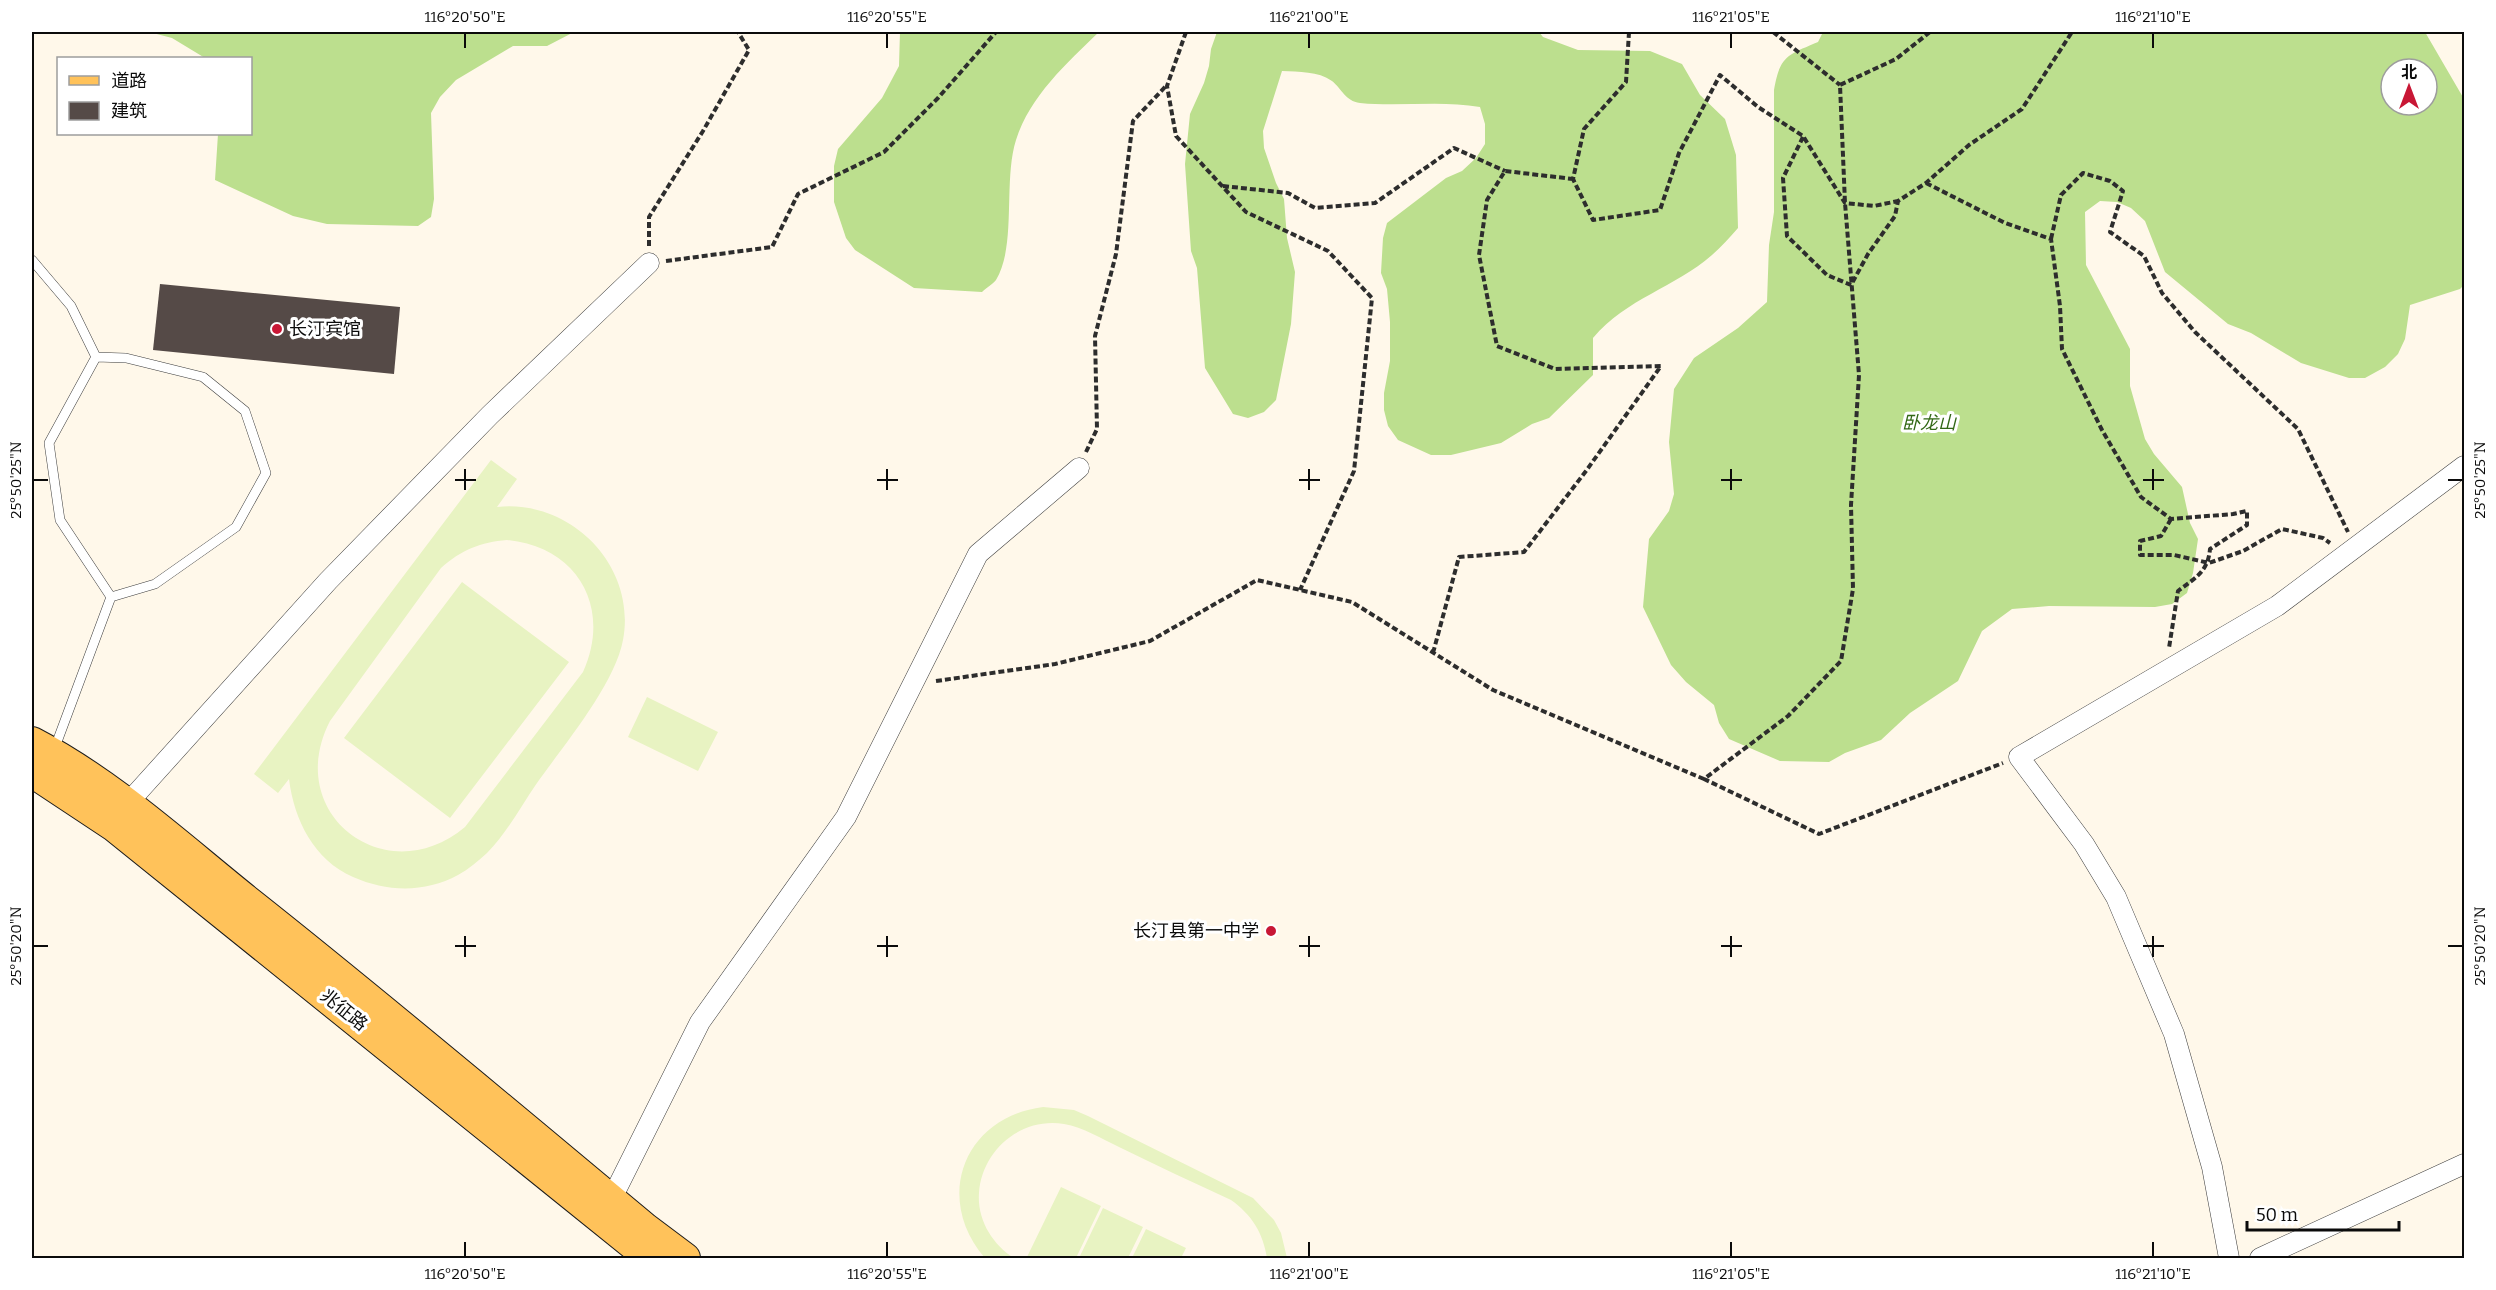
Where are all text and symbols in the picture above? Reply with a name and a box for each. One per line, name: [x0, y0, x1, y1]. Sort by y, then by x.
text: 116°20'50"E: [424, 8, 506, 26]
text: 116°20'55"E: [847, 8, 927, 26]
text: 116°21'00"E: [1269, 8, 1349, 26]
text: 116°21'05"E: [1692, 8, 1770, 26]
text: 116°21'10"E: [2115, 8, 2191, 26]
legend: [57, 57, 252, 135]
north arrow: [2379, 57, 2439, 117]
text: 北: [2401, 63, 2417, 82]
text: 道路: [111, 70, 147, 92]
text: 建筑: [111, 100, 147, 122]
place label: 长汀宾馆: [289, 318, 361, 340]
marker: 长汀宾馆: [270, 322, 284, 336]
park label: 卧龙山: [1902, 412, 1957, 434]
text: 25°50'25"N: [7, 441, 25, 519]
text: 25°50'25"N: [2471, 441, 2489, 519]
text: 25°50'20"N: [7, 906, 25, 986]
text: 25°50'20"N: [2471, 906, 2489, 986]
place label: 长汀县第一中学: [1133, 920, 1259, 942]
marker: 长汀县第一中学: [1264, 924, 1278, 938]
street label: 兆征路: [316, 984, 372, 1036]
scale bar: [2247, 1194, 2398, 1232]
text: 50 m: [2256, 1204, 2298, 1226]
text: 116°20'50"E: [424, 1265, 506, 1283]
text: 116°20'55"E: [847, 1265, 927, 1283]
text: 116°21'00"E: [1269, 1265, 1349, 1283]
text: 116°21'05"E: [1692, 1265, 1770, 1283]
text: 116°21'10"E: [2115, 1265, 2191, 1283]

